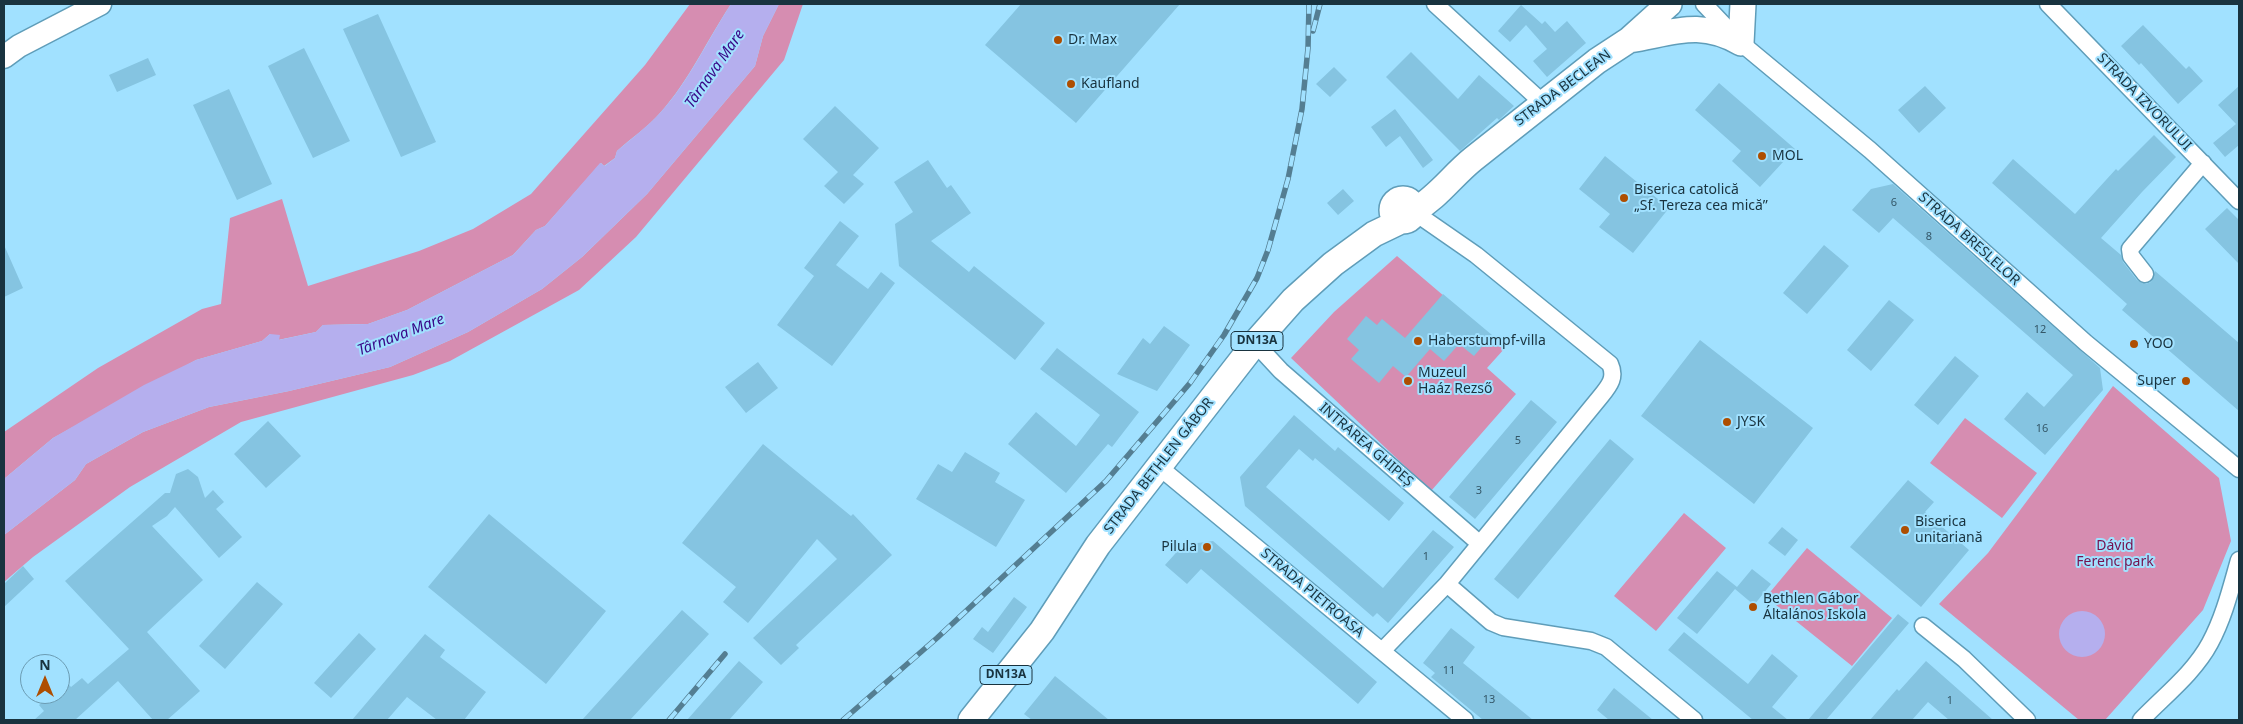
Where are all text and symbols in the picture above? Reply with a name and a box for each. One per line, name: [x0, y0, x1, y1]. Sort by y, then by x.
water label: Târnava Mare: [681, 26, 749, 112]
place label: Dr. Max: [1068, 32, 1117, 48]
marker: Dr. Max: [1052, 34, 1064, 46]
street label: STRADA BECLEAN: [1512, 46, 1614, 130]
street label: STRADA IZVORULUI: [2093, 50, 2195, 154]
place label: Kaufland: [1081, 76, 1140, 92]
marker: Kaufland: [1065, 78, 1077, 90]
place label: MOL: [1772, 148, 1803, 164]
marker: MOL: [1756, 150, 1768, 162]
place label: Biserica catolică „Sf. Tereza cea mică”: [1634, 182, 1768, 214]
street label: STRADA BRESLELOR: [1915, 189, 2023, 289]
marker: Biserica catolică „Sf. Tereza cea mică”: [1618, 192, 1630, 204]
house number: 6: [1891, 196, 1897, 210]
house number: 8: [1926, 230, 1932, 244]
water label: Târnava Mare: [355, 310, 447, 360]
house number: 12: [2034, 323, 2046, 337]
road number: DN13A: [1231, 332, 1283, 351]
place label: Haberstumpf-villa: [1428, 333, 1546, 349]
marker: Haberstumpf-villa: [1412, 335, 1424, 347]
place label: YOO: [2144, 336, 2174, 352]
marker: YOO: [2128, 338, 2140, 350]
place label: Muzeul Haáz Rezső: [1418, 365, 1493, 398]
place label: Super: [2137, 373, 2176, 389]
marker: Muzeul Haáz Rezső: [1402, 375, 1414, 387]
marker: Super: [2180, 375, 2192, 387]
street label: STRADA BETHLEN GÁBOR: [1101, 395, 1217, 537]
street label: INTRAREA GHIPEȘ: [1316, 400, 1416, 490]
place label: JYSK: [1737, 414, 1765, 430]
marker: JYSK: [1721, 416, 1733, 428]
house number: 16: [2036, 422, 2048, 436]
house number: 5: [1515, 434, 1521, 448]
house number: 3: [1476, 484, 1482, 498]
place label: Biserica unitariană: [1915, 514, 1983, 546]
marker: Biserica unitariană: [1899, 524, 1911, 536]
park label: Dávid Ferenc park: [2076, 538, 2154, 570]
place label: Pilula: [1161, 539, 1197, 555]
marker: Pilula: [1201, 541, 1213, 553]
street label: STRADA PIETROASA: [1257, 545, 1367, 641]
house number: 1: [1423, 550, 1429, 564]
place label: Bethlen Gábor Általános Iskola: [1763, 591, 1866, 624]
marker: Bethlen Gábor Általános Iskola: [1747, 601, 1759, 613]
north arrow: [20, 654, 70, 704]
text: N: [39, 655, 51, 674]
house number: 11: [1443, 664, 1455, 678]
road number: DN13A: [980, 666, 1032, 684]
house number: 13: [1483, 693, 1495, 707]
house number: 1: [1947, 694, 1953, 708]

